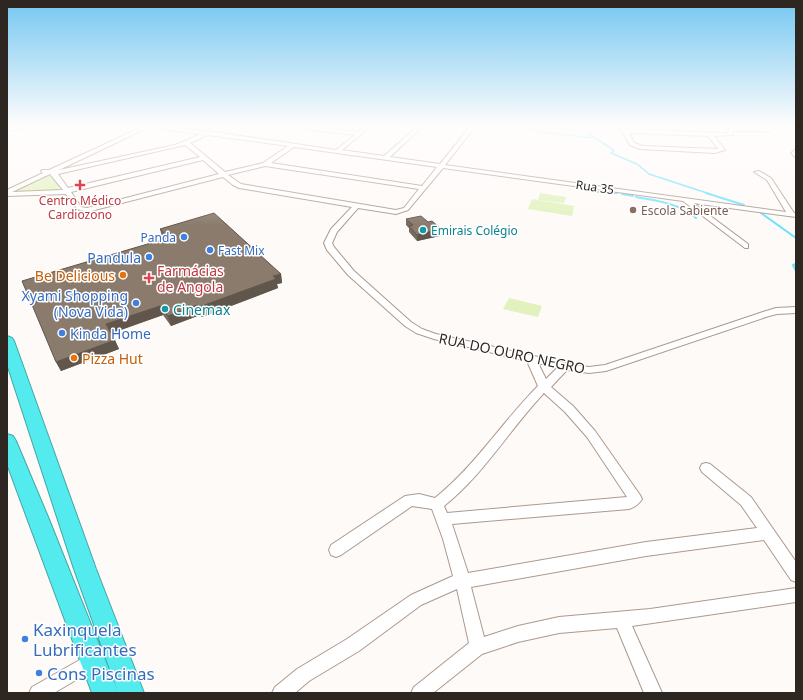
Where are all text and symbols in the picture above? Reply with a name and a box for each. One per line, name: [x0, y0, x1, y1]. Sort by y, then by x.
street label: Rua 35: [575, 176, 615, 198]
marker: Centro Médico Cardiozono: [74, 179, 86, 191]
place label: Centro Médico Cardiozono: [39, 192, 121, 223]
place label: Escola Sabiente: [641, 202, 729, 219]
marker: Escola Sabiente: [628, 205, 638, 215]
place label: Emirais Colégio: [431, 222, 518, 239]
marker: Emirais Colégio: [418, 225, 428, 235]
place label: Panda: [140, 229, 176, 246]
marker: Panda: [179, 232, 189, 242]
place label: Fast Mix: [218, 242, 265, 259]
marker: Fast Mix: [205, 245, 215, 255]
place label: Pandula: [87, 248, 141, 267]
marker: Pandula: [144, 252, 154, 262]
place label: Farmácias de Angola: [157, 261, 224, 296]
place label: Be Delicious: [35, 266, 115, 285]
marker: Be Delicious: [118, 270, 128, 280]
marker: Farmácias de Angola: [144, 273, 154, 283]
place label: Xyami Shopping (Nova Vida): [22, 286, 128, 321]
marker: Xyami Shopping (Nova Vida): [131, 298, 141, 308]
place label: Cinemax: [173, 300, 231, 319]
marker: Cinemax: [160, 304, 170, 314]
place label: Kinda Home: [70, 324, 151, 343]
marker: Kinda Home: [57, 328, 67, 338]
street label: RUA DO OURO NEGRO: [437, 328, 587, 378]
place label: Pizza Hut: [82, 349, 143, 368]
marker: Pizza Hut: [69, 353, 79, 363]
place label: Kaxinquela Lubrificantes: [33, 618, 137, 661]
marker: Kaxinquela Lubrificantes: [20, 634, 30, 644]
place label: Cons Piscinas: [47, 662, 155, 685]
marker: Cons Piscinas: [34, 668, 44, 678]

